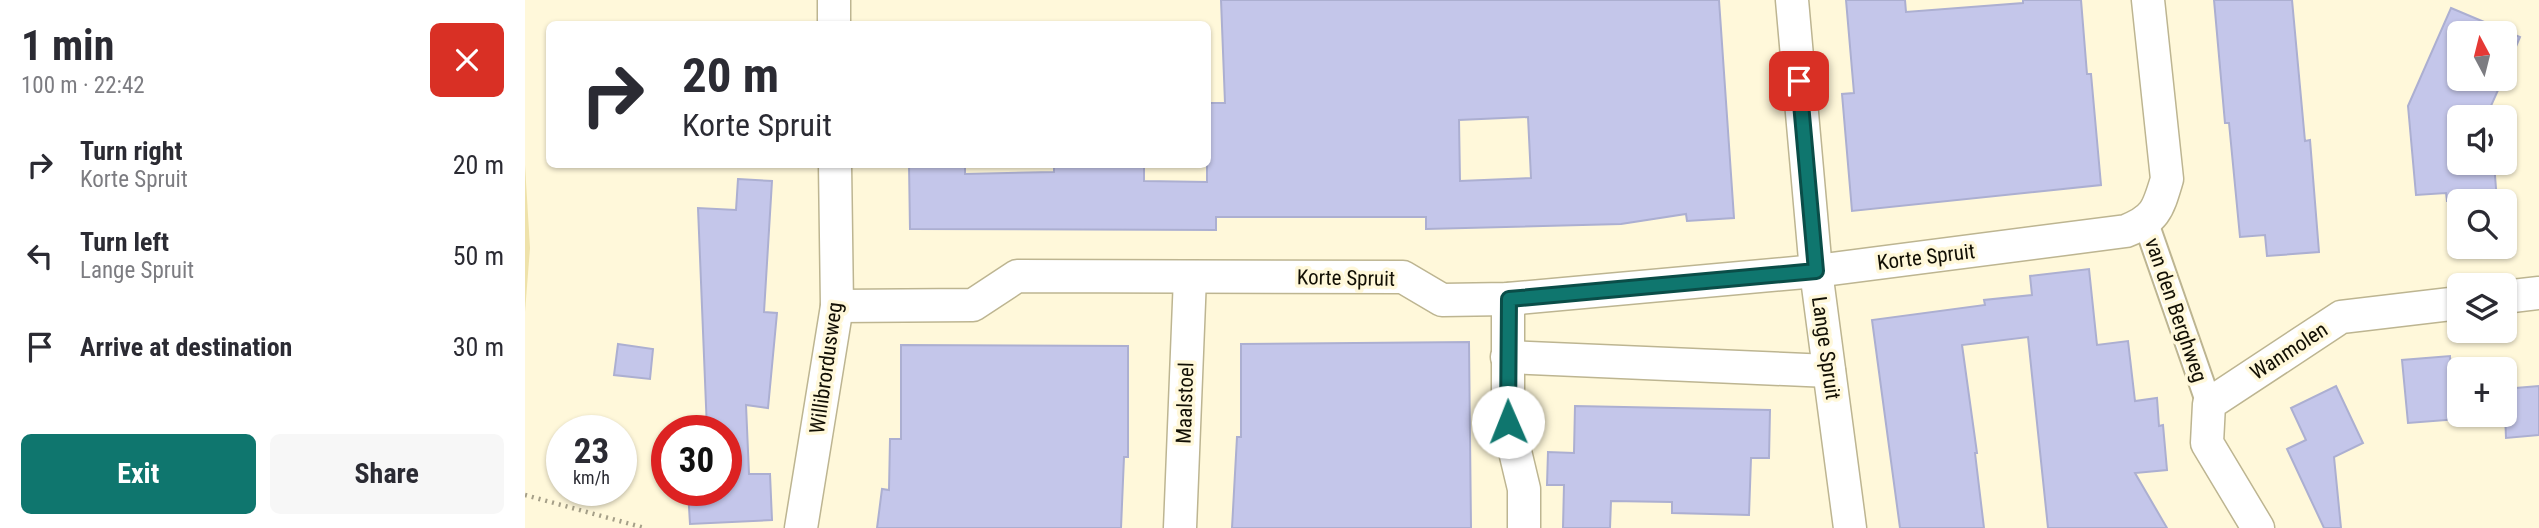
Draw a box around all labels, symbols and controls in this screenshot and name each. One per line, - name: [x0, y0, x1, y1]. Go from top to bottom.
- text: 1 min: [21, 21, 114, 70]
- north arrow: [2447, 21, 2517, 91]
- map controls: [2447, 21, 2517, 427]
- button: close: [430, 23, 504, 97]
- text: 20 m: [682, 47, 779, 104]
- icon: right: [567, 49, 658, 140]
- pin: [1769, 51, 1829, 111]
- icon: arrive: [1780, 62, 1818, 100]
- text: 100 m · 22:42: [21, 72, 145, 99]
- button: sound: [2447, 105, 2517, 175]
- text: Korte Spruit: [682, 106, 832, 144]
- text: Turn right: [80, 136, 182, 166]
- icon: right: [21, 146, 59, 184]
- text: 20 m: [453, 150, 504, 180]
- text: Korte Spruit: [80, 166, 188, 193]
- button: search: [2447, 189, 2517, 259]
- text: Turn left: [80, 227, 169, 257]
- street label: van den Berghweg: [2140, 235, 2212, 385]
- icon: left: [21, 237, 59, 275]
- street label: Korte Spruit: [1876, 239, 1976, 275]
- text: 50 m: [453, 241, 504, 271]
- text: Lange Spruit: [80, 257, 194, 284]
- street label: Korte Spruit: [1297, 265, 1395, 291]
- button: layers: [2447, 273, 2517, 343]
- street label: Lange Spruit: [1807, 295, 1845, 401]
- street label: Willibrordusweg: [805, 301, 847, 435]
- street label: Wanmolen: [2246, 317, 2332, 385]
- icon: arrive: [21, 328, 59, 366]
- text: Arrive at destination: [80, 332, 292, 362]
- text: 30 m: [453, 332, 504, 362]
- button: +: [2447, 357, 2517, 427]
- street label: Maalstoel: [1172, 362, 1198, 444]
- position arrow: [1471, 385, 1545, 459]
- speed limit sign: 30: [651, 415, 742, 506]
- text: 23: [574, 431, 609, 472]
- button: Exit: [21, 434, 256, 514]
- button: Share: [270, 434, 504, 514]
- text: km/h: [573, 467, 610, 488]

